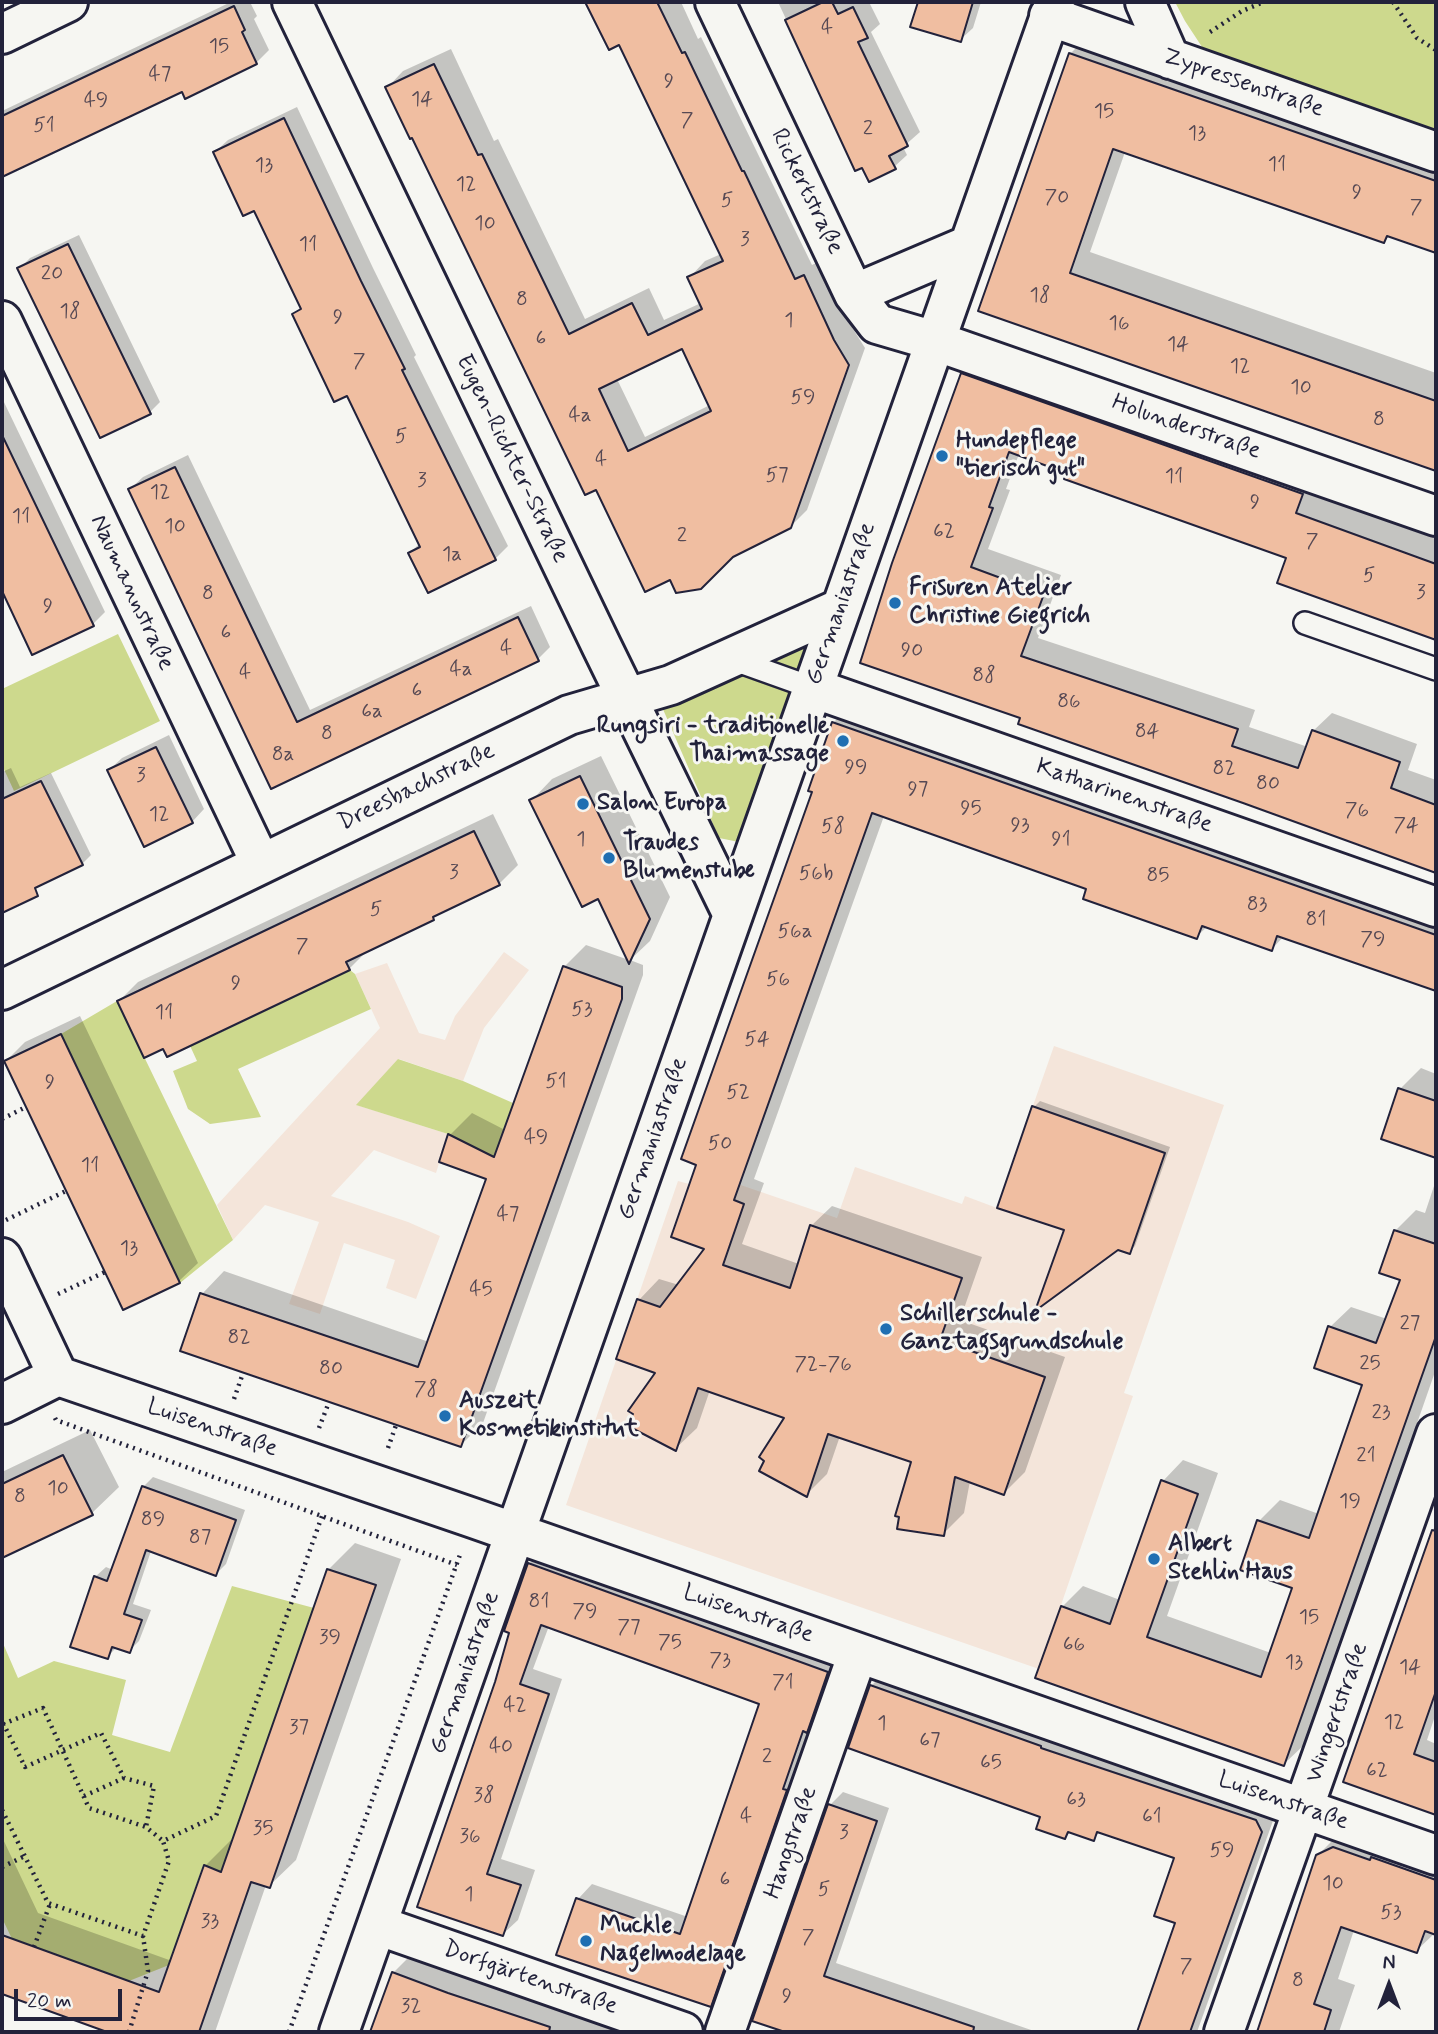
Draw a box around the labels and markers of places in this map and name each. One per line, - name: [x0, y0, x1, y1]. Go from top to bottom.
- place label: Hundepflege "tierisch gut": [956, 428, 1085, 484]
- marker: Hundepflege "tierisch gut": [934, 448, 950, 464]
- place label: Frisuren Atelier Christine Giegrich: [909, 575, 1090, 631]
- marker: Frisuren Atelier Christine Giegrich: [887, 595, 903, 611]
- place label: Rungsiri - traditionelle Thaimassage: [597, 713, 829, 769]
- marker: Rungsiri - traditionelle Thaimassage: [835, 733, 851, 749]
- place label: Salon Europa: [597, 790, 727, 818]
- marker: Salon Europa: [575, 796, 591, 812]
- place label: Traudes Blumenstube: [623, 830, 755, 886]
- marker: Traudes Blumenstube: [601, 850, 617, 866]
- place label: Schillerschule - Ganztagsgrundschule: [900, 1301, 1124, 1357]
- marker: Schillerschule - Ganztagsgrundschule: [878, 1321, 894, 1337]
- place label: Auszeit Kosmetikinstitut: [459, 1388, 639, 1444]
- marker: Auszeit Kosmetikinstitut: [437, 1408, 453, 1424]
- place label: Albert Stehlin Haus: [1168, 1531, 1293, 1587]
- marker: Albert Stehlin Haus: [1146, 1551, 1162, 1567]
- place label: Muckle Nagelmodelage: [600, 1913, 746, 1969]
- marker: Muckle Nagelmodelage: [578, 1933, 594, 1949]

